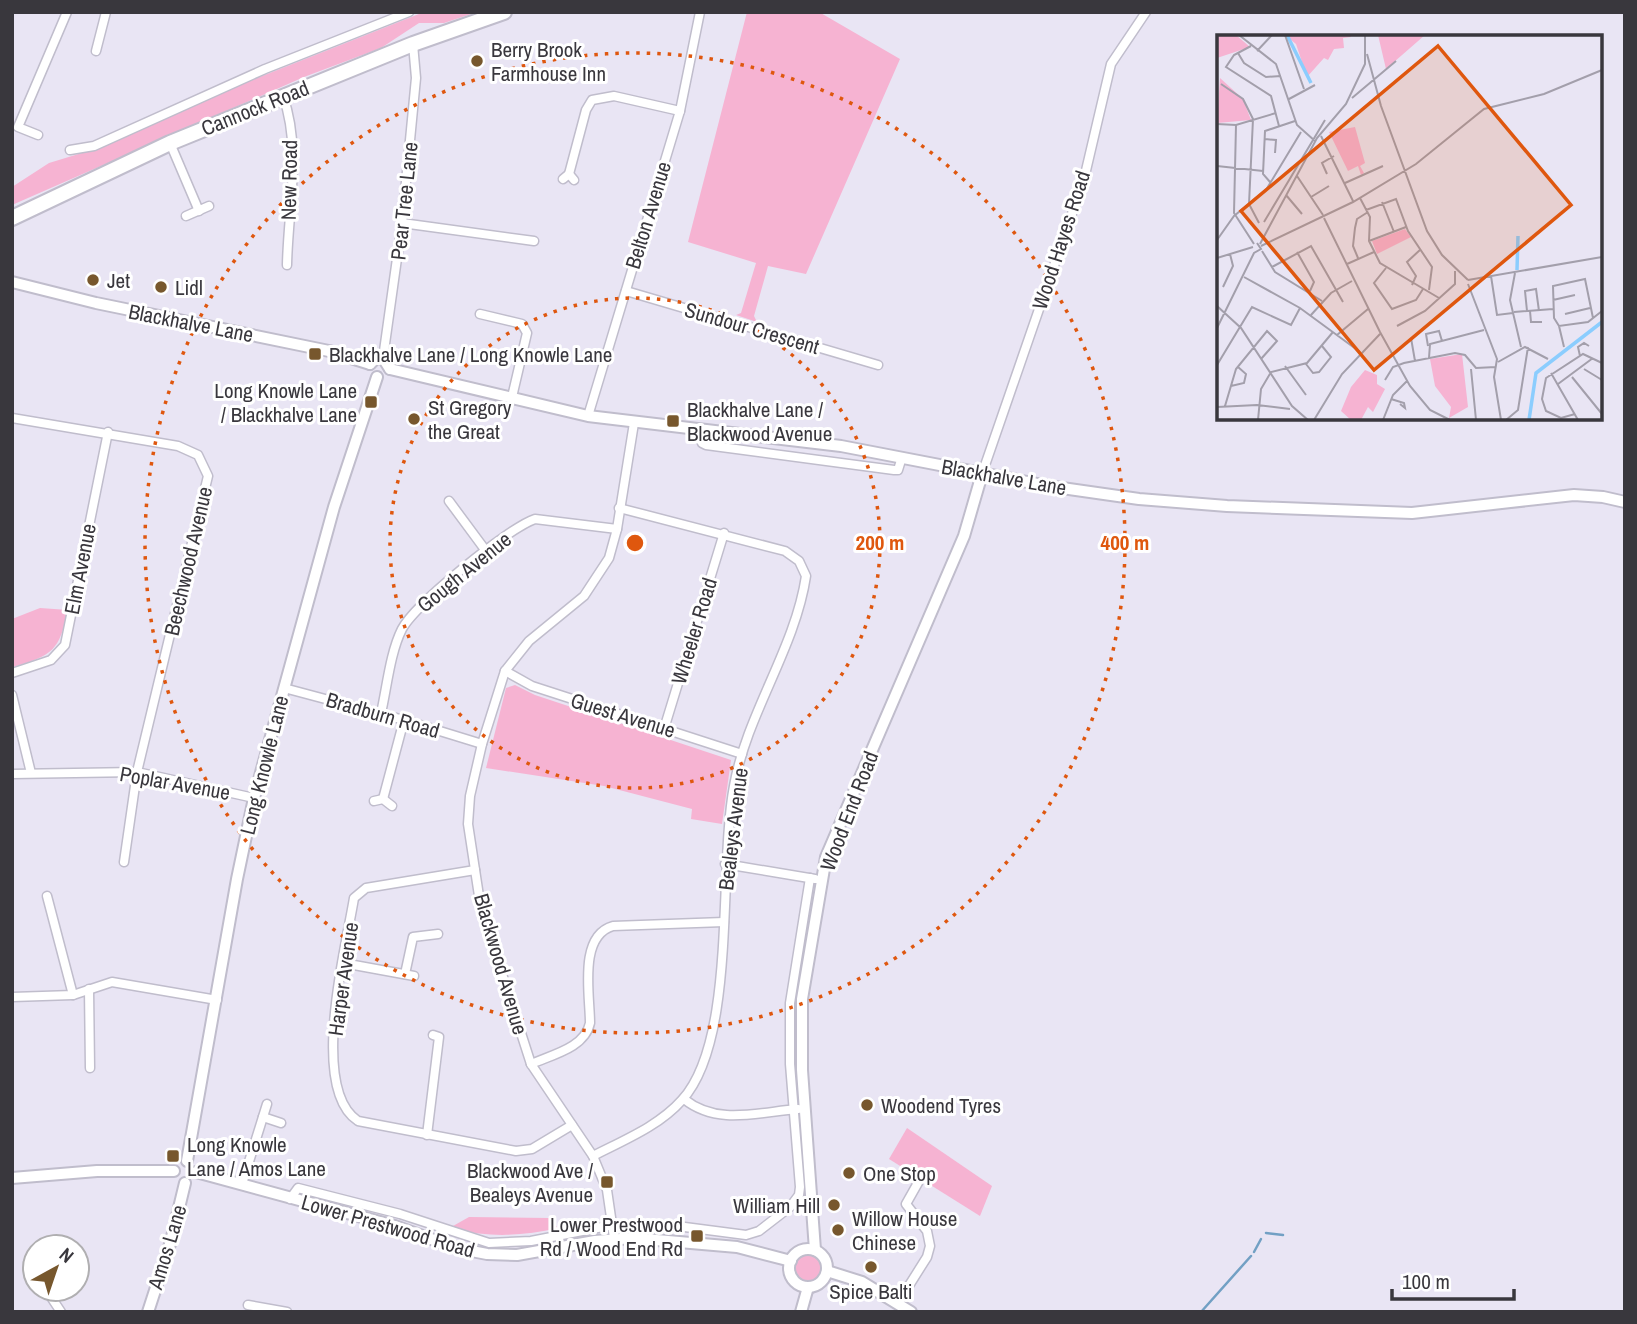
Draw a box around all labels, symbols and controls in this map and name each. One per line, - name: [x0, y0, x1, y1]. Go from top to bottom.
- place label: Berry Brook Farmhouse Inn: [491, 35, 606, 88]
- inset map: [1217, 35, 1602, 420]
- marker: Berry Brook Farmhouse Inn: [469, 53, 485, 69]
- street label: Cannock Road: [197, 73, 313, 143]
- street label: New Road: [274, 140, 304, 220]
- street label: Pear Tree Lane: [383, 140, 425, 262]
- street label: Belton Avenue: [618, 158, 678, 272]
- street label: Wood Hayes Road: [1025, 167, 1097, 313]
- place label: Jet: [107, 266, 130, 295]
- marker: Jet: [85, 272, 101, 288]
- place label: Lidl: [175, 273, 203, 302]
- marker: Lidl: [153, 279, 169, 295]
- street label: Sundour Crescent: [681, 295, 823, 361]
- street label: Blackhalve Lane: [126, 297, 256, 349]
- place label: Blackhalve Lane / Long Knowle Lane: [329, 340, 612, 369]
- marker: Blackhalve Lane / Long Knowle Lane: [307, 346, 323, 362]
- place label: Long Knowle Lane / Blackhalve Lane: [214, 376, 357, 429]
- place label: St Gregory the Great: [428, 393, 512, 446]
- marker: Long Knowle Lane / Blackhalve Lane: [363, 394, 379, 410]
- place label: Blackhalve Lane / Blackwood Avenue: [687, 395, 832, 448]
- marker: St Gregory the Great: [406, 411, 422, 427]
- marker: Blackhalve Lane / Blackwood Avenue: [665, 413, 681, 429]
- street label: Blackhalve Lane: [939, 452, 1069, 502]
- street label: Beechwood Avenue: [157, 484, 219, 638]
- street label: Elm Avenue: [57, 521, 103, 617]
- street label: Gough Avenue: [411, 525, 517, 619]
- text: 200 m: [856, 528, 904, 557]
- text: 400 m: [1101, 528, 1149, 557]
- centre of rings: [623, 531, 647, 555]
- street label: Wheeler Road: [664, 574, 724, 688]
- street label: Bradburn Road: [323, 685, 443, 745]
- street label: Guest Avenue: [567, 685, 679, 745]
- street label: Long Knowle Lane: [233, 692, 295, 838]
- street label: Wood End Road: [813, 747, 885, 875]
- street label: Poplar Avenue: [117, 759, 233, 807]
- street label: Bealeys Avenue: [711, 766, 755, 892]
- street label: Blackwood Avenue: [467, 890, 535, 1038]
- street label: Harper Avenue: [321, 920, 365, 1038]
- place label: Woodend Tyres: [881, 1091, 1001, 1120]
- marker: Woodend Tyres: [859, 1097, 875, 1113]
- place label: Long Knowle Lane / Amos Lane: [187, 1130, 326, 1183]
- marker: Long Knowle Lane / Amos Lane: [165, 1148, 181, 1164]
- place label: Blackwood Ave / Bealeys Avenue: [467, 1156, 593, 1209]
- place label: One Stop: [863, 1159, 936, 1188]
- marker: One Stop: [841, 1165, 857, 1181]
- marker: Blackwood Ave / Bealeys Avenue: [599, 1174, 615, 1190]
- street label: Lower Prestwood Road: [298, 1187, 478, 1265]
- place label: William Hill: [733, 1191, 820, 1220]
- marker: William Hill: [826, 1197, 842, 1213]
- street label: Amos Lane: [140, 1201, 194, 1294]
- place label: Willow House Chinese: [852, 1204, 957, 1257]
- place label: Lower Prestwood Rd / Wood End Rd: [540, 1210, 683, 1263]
- marker: Willow House Chinese: [830, 1222, 846, 1238]
- marker: Lower Prestwood Rd / Wood End Rd: [689, 1228, 705, 1244]
- north arrow: [21, 1233, 91, 1303]
- text: N: [54, 1241, 80, 1269]
- scale bar: [1392, 1258, 1514, 1302]
- marker: Spice Balti: [863, 1259, 879, 1275]
- text: 100 m: [1402, 1267, 1450, 1296]
- place label: Spice Balti: [829, 1277, 913, 1306]

